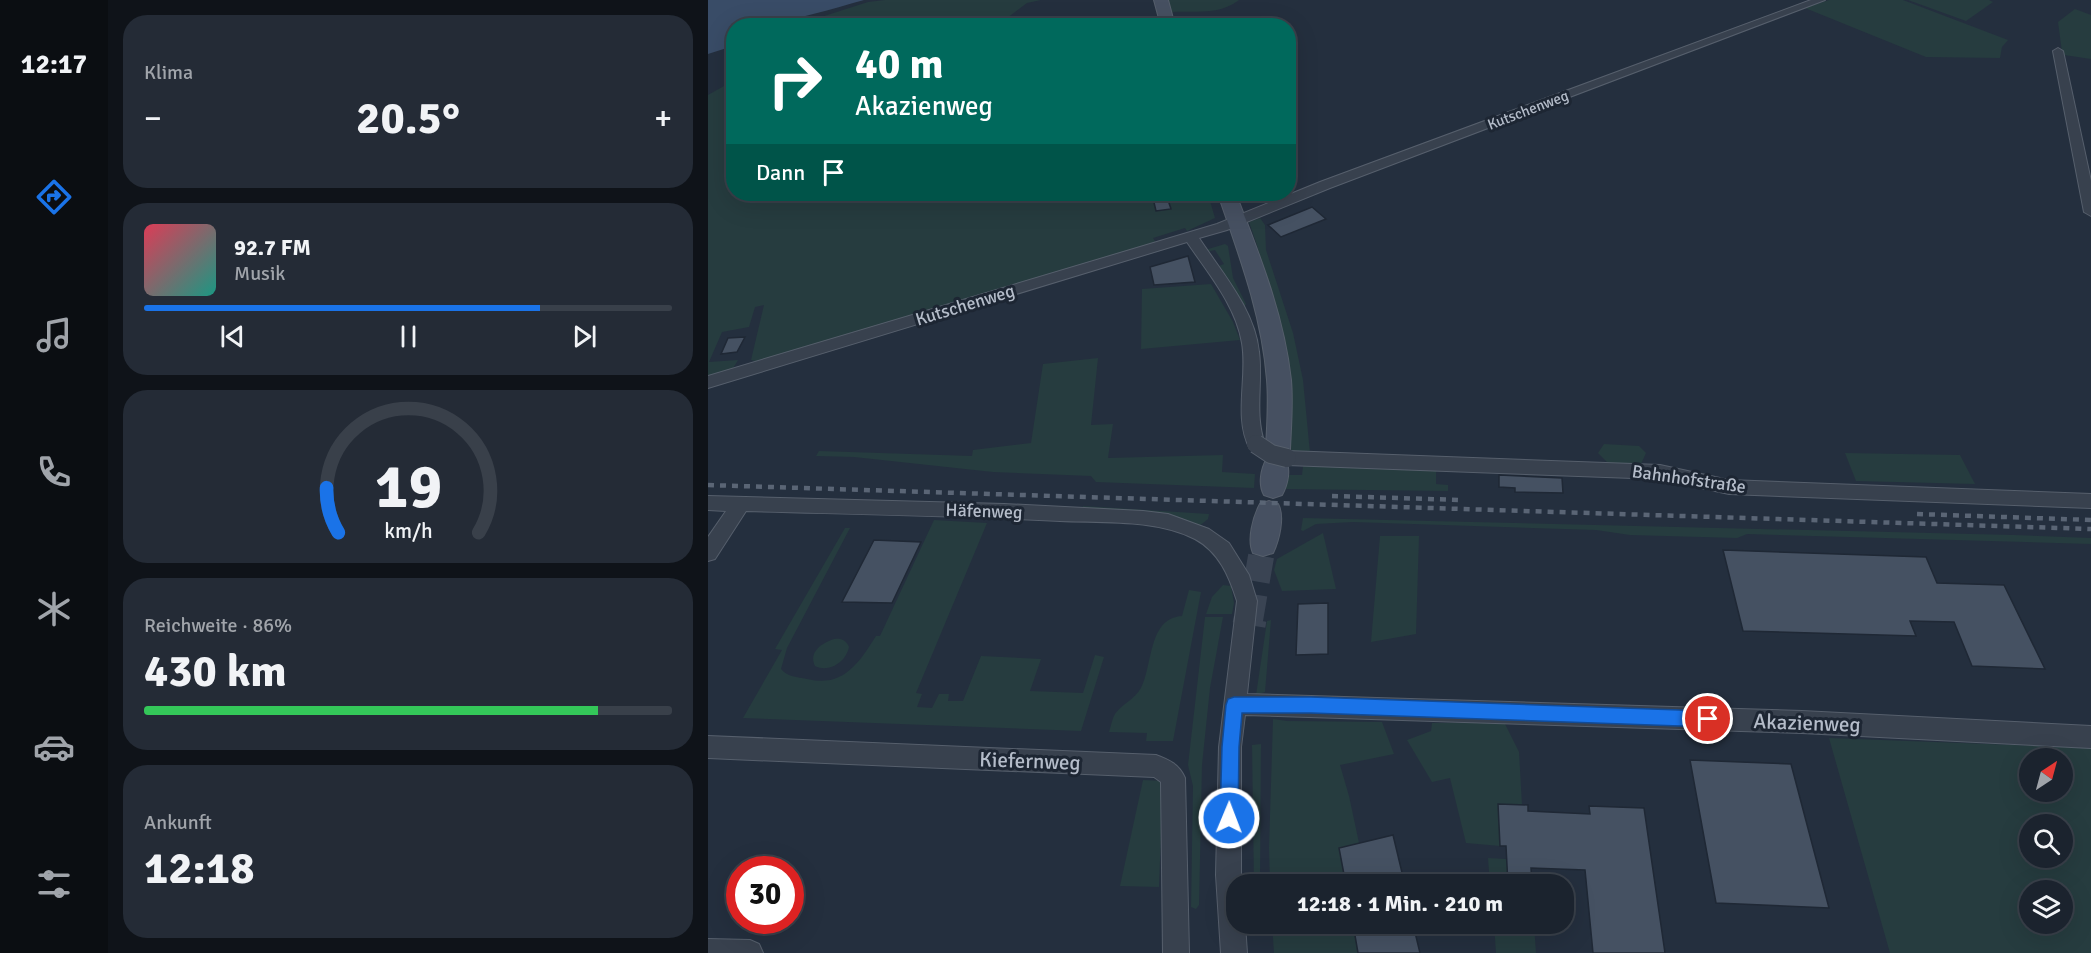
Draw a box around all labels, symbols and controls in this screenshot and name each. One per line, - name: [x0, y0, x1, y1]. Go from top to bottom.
- text: 40 m: [855, 39, 944, 90]
- icon: right: [756, 42, 834, 120]
- text: 12:17: [21, 48, 87, 81]
- text: Klima: [144, 60, 193, 85]
- street label: Kutschenweg: [1485, 86, 1571, 134]
- text: Akazienweg: [855, 90, 993, 123]
- text: 20.5°: [356, 91, 460, 146]
- text: −: [144, 98, 162, 139]
- text: +: [654, 98, 672, 139]
- icon: arrive: [817, 156, 850, 189]
- text: Dann: [756, 159, 805, 186]
- icon: directions: [33, 176, 75, 218]
- text: 92.7 FM: [234, 234, 311, 261]
- text: Musik: [234, 261, 285, 286]
- street label: Kutschenweg: [913, 279, 1017, 331]
- icon: music: [33, 314, 75, 356]
- icon: previous: [216, 320, 249, 353]
- icon: pause: [392, 320, 425, 353]
- icon: next: [568, 320, 601, 353]
- text: 19: [374, 449, 442, 526]
- icon: phone: [33, 451, 75, 493]
- street label: Bahnhofstraße: [1631, 460, 1747, 498]
- street label: Häfenweg: [945, 499, 1023, 523]
- text: km/h: [384, 519, 432, 545]
- icon: climate: [33, 588, 75, 630]
- text: Reichweite · 86%: [144, 613, 292, 638]
- text: 430 km: [144, 644, 287, 699]
- pin: [1682, 693, 1733, 744]
- icon: arrive: [1691, 702, 1724, 735]
- street label: Akazienweg: [1753, 708, 1861, 738]
- icon: car: [33, 726, 75, 768]
- street label: Kiefernweg: [979, 746, 1081, 776]
- north arrow: [2019, 748, 2073, 802]
- map controls: [2019, 748, 2073, 934]
- position arrow: [1197, 786, 1261, 850]
- text: Ankunft: [144, 810, 212, 835]
- button: search: [2019, 814, 2073, 868]
- text: 12:18: [144, 841, 254, 896]
- speed limit sign: 30: [726, 856, 804, 934]
- icon: filters: [33, 863, 75, 905]
- button: layers: [2019, 880, 2073, 934]
- text: 12:18 · 1 Min. · 210 m: [1297, 890, 1503, 917]

